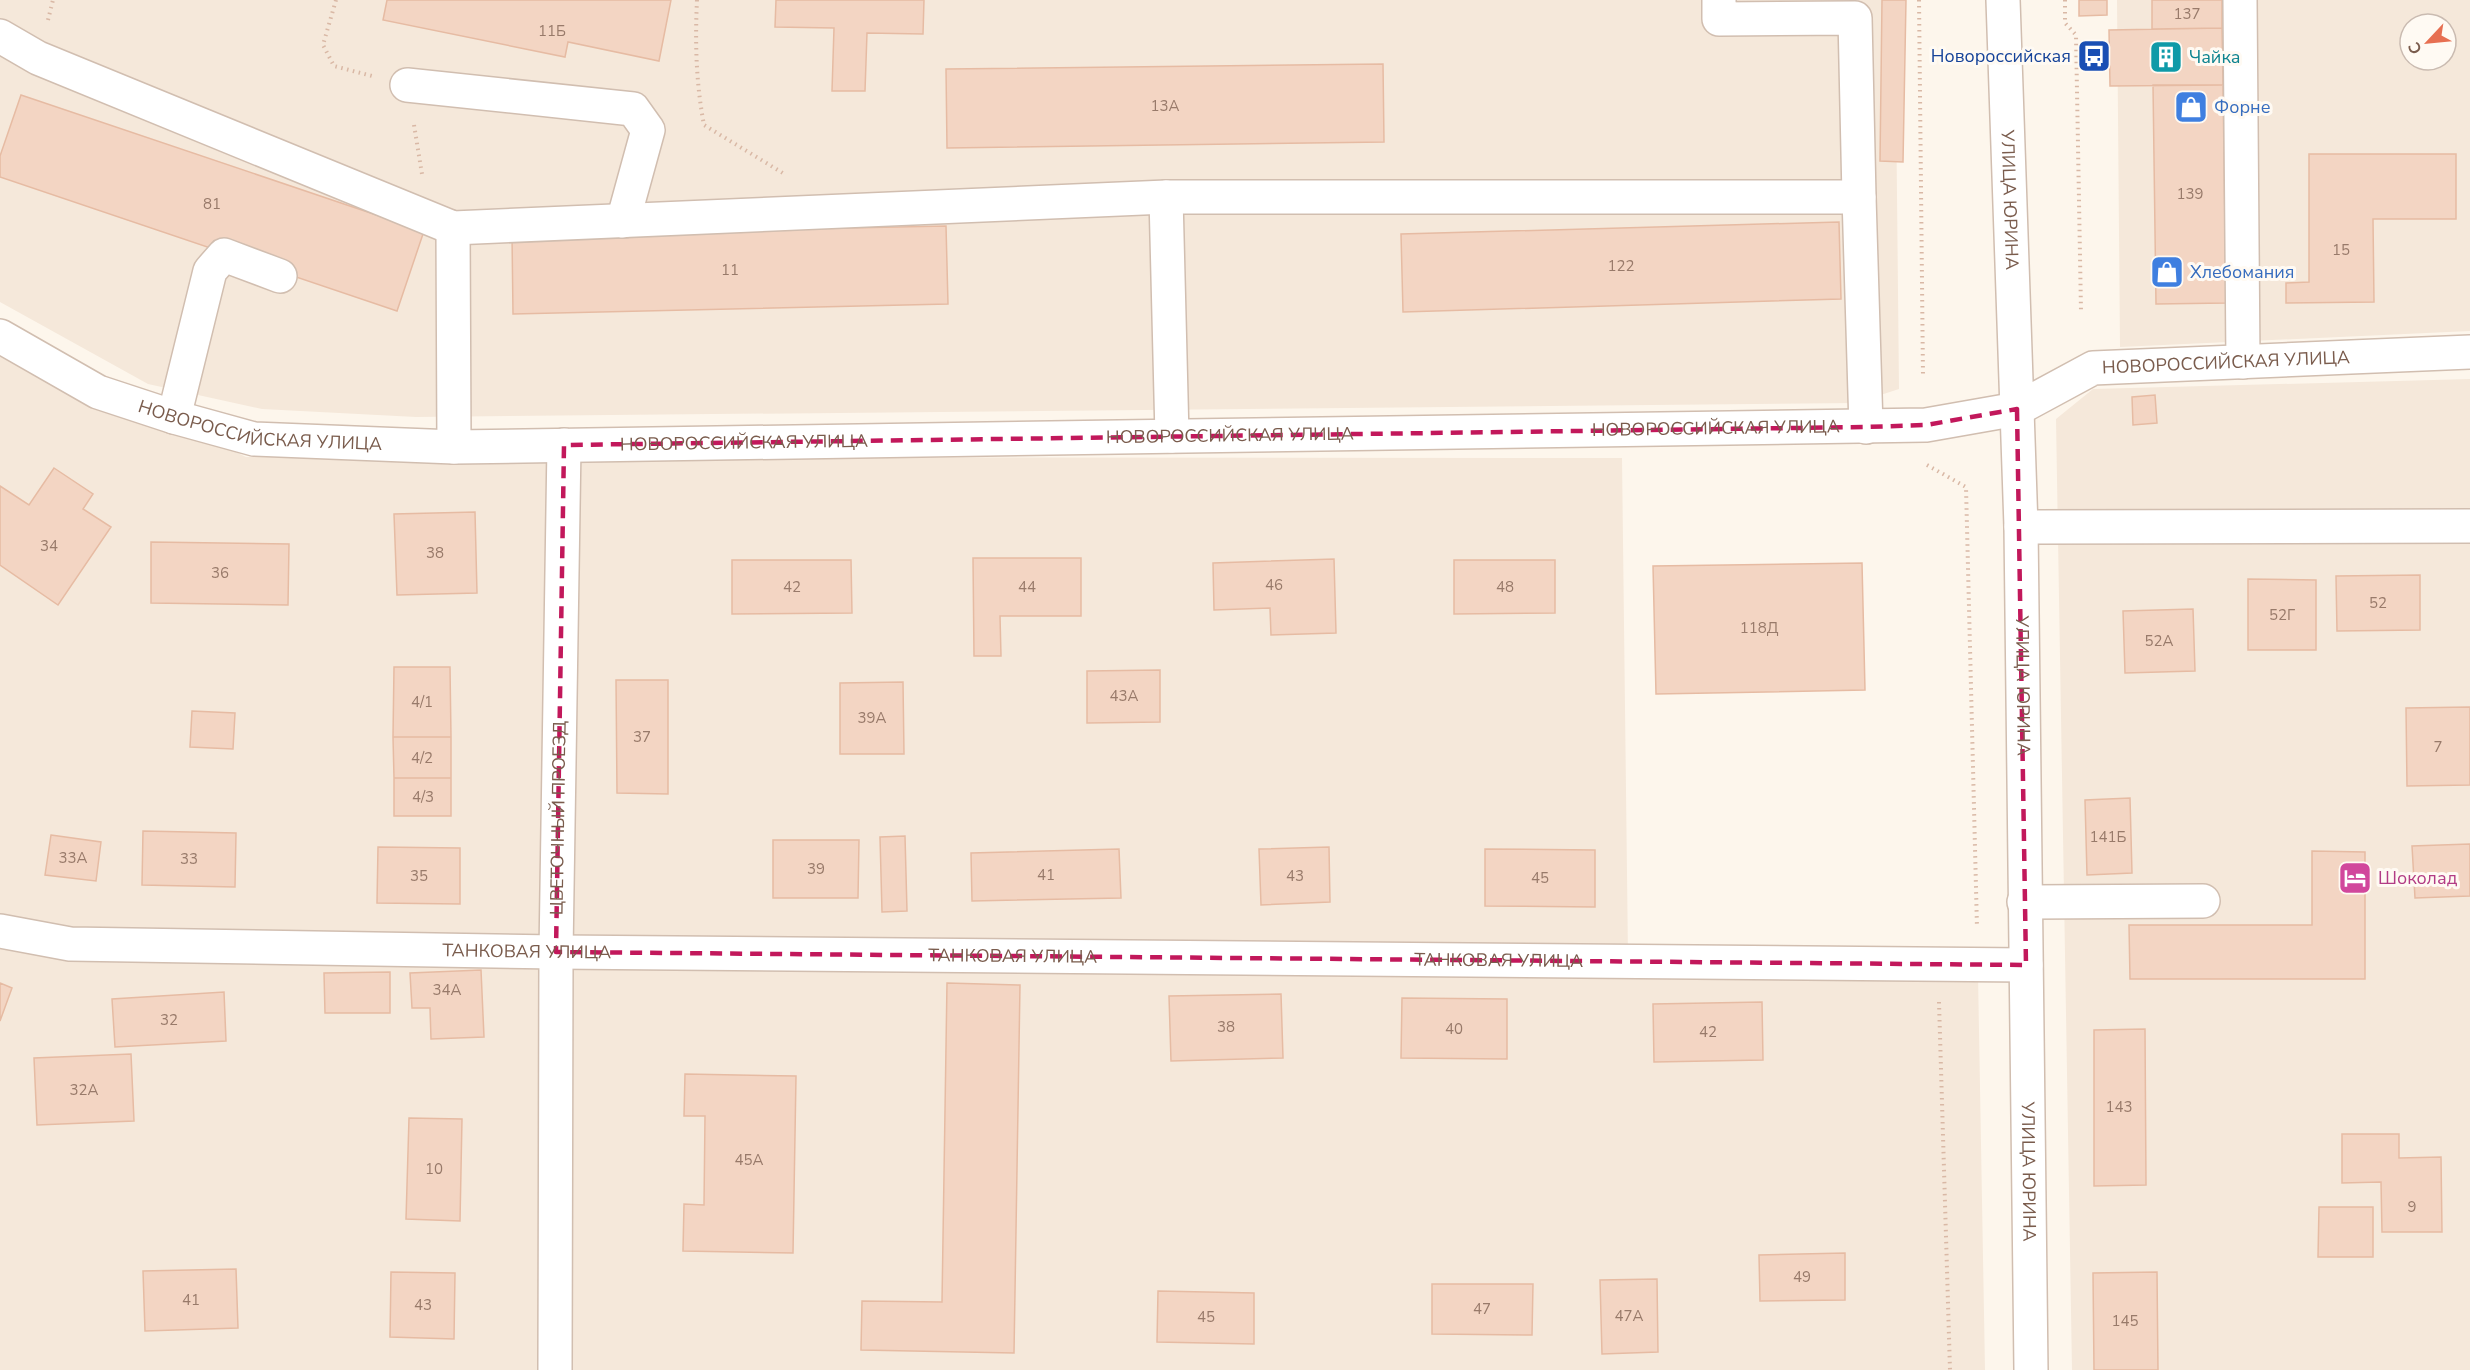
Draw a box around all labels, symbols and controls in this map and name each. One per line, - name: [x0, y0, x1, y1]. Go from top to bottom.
- house number: 137: [2173, 4, 2201, 24]
- north arrow: [2398, 12, 2458, 72]
- house number: 11Б: [538, 21, 566, 41]
- bus stop icon: Новороссийская: [2076, 38, 2112, 74]
- text: С: [2403, 38, 2428, 58]
- building icon: Чайка: [2148, 39, 2184, 75]
- place label: Новороссийская: [1931, 44, 2071, 68]
- place label: Чайка: [2189, 45, 2241, 69]
- shop icon: Форне: [2173, 89, 2209, 125]
- place label: Форне: [2214, 95, 2270, 119]
- house number: 13А: [1151, 96, 1180, 116]
- street label: УЛИЦА ЮРИНА: [1995, 128, 2024, 270]
- house number: 139: [2176, 184, 2204, 204]
- house number: 81: [203, 194, 221, 214]
- house number: 15: [2332, 240, 2350, 260]
- shop icon: Хлебомания: [2149, 254, 2185, 290]
- house number: 122: [1607, 256, 1635, 276]
- house number: 11: [721, 260, 739, 280]
- place label: Хлебомания: [2190, 260, 2295, 284]
- street label: НОВОРОССИЙСКАЯ УЛИЦА: [2102, 345, 2350, 380]
- street label: НОВОРОССИЙСКАЯ УЛИЦА: [135, 394, 383, 456]
- street label: НОВОРОССИЙСКАЯ УЛИЦА: [1592, 414, 1840, 442]
- street label: НОВОРОССИЙСКАЯ УЛИЦА: [1106, 422, 1354, 449]
- street label: НОВОРОССИЙСКАЯ УЛИЦА: [620, 429, 868, 457]
- house number: 34: [40, 536, 58, 556]
- house number: 38: [426, 543, 444, 563]
- house number: 36: [211, 563, 229, 583]
- house number: 46: [1265, 575, 1283, 595]
- house number: 42: [783, 577, 801, 597]
- house number: 44: [1018, 577, 1036, 597]
- house number: 48: [1496, 577, 1514, 597]
- house number: 52: [2369, 593, 2387, 613]
- house number: 52Г: [2269, 605, 2295, 625]
- street label: УЛИЦА ЮРИНА: [2010, 615, 2036, 756]
- house number: 118Д: [1740, 618, 1779, 638]
- house number: 52А: [2145, 631, 2174, 651]
- house number: 43А: [1110, 686, 1139, 706]
- house number: 4/1: [411, 692, 433, 712]
- house number: 39А: [858, 708, 887, 728]
- street label: ЦВЕТОЧНЫЙ ПРОЕЗД: [545, 721, 572, 915]
- house number: 37: [633, 727, 651, 747]
- house number: 7: [2433, 737, 2443, 757]
- house number: 4/2: [411, 748, 433, 768]
- house number: 4/3: [412, 787, 434, 807]
- house number: 141Б: [2090, 827, 2127, 847]
- house number: 33А: [59, 848, 88, 868]
- house number: 33: [180, 849, 198, 869]
- house number: 39: [807, 859, 825, 879]
- hotel icon: Шоколад: [2337, 860, 2373, 896]
- house number: 41: [1037, 865, 1055, 885]
- house number: 35: [410, 866, 428, 886]
- house number: 43: [1286, 866, 1304, 886]
- place label: Шоколад: [2378, 866, 2458, 890]
- house number: 45: [1531, 868, 1549, 888]
- street label: ТАНКОВАЯ УЛИЦА: [442, 938, 611, 964]
- street label: ТАНКОВАЯ УЛИЦА: [928, 943, 1097, 969]
- street label: ТАНКОВАЯ УЛИЦА: [1414, 948, 1583, 973]
- house number: 34А: [433, 980, 462, 1000]
- house number: 32: [160, 1010, 178, 1030]
- house number: 38: [1217, 1017, 1235, 1037]
- house number: 40: [1445, 1019, 1463, 1039]
- house number: 42: [1699, 1022, 1717, 1042]
- house number: 32А: [70, 1080, 99, 1100]
- house number: 143: [2105, 1097, 2133, 1117]
- street label: УЛИЦА ЮРИНА: [2016, 1100, 2041, 1242]
- house number: 45А: [735, 1150, 764, 1170]
- house number: 10: [425, 1159, 443, 1179]
- house number: 9: [2407, 1197, 2417, 1217]
- house number: 49: [1793, 1267, 1811, 1287]
- house number: 41: [182, 1290, 200, 1310]
- house number: 43: [414, 1295, 432, 1315]
- house number: 47: [1473, 1299, 1491, 1319]
- house number: 47А: [1615, 1306, 1644, 1326]
- house number: 45: [1197, 1307, 1215, 1327]
- house number: 145: [2111, 1311, 2139, 1331]

